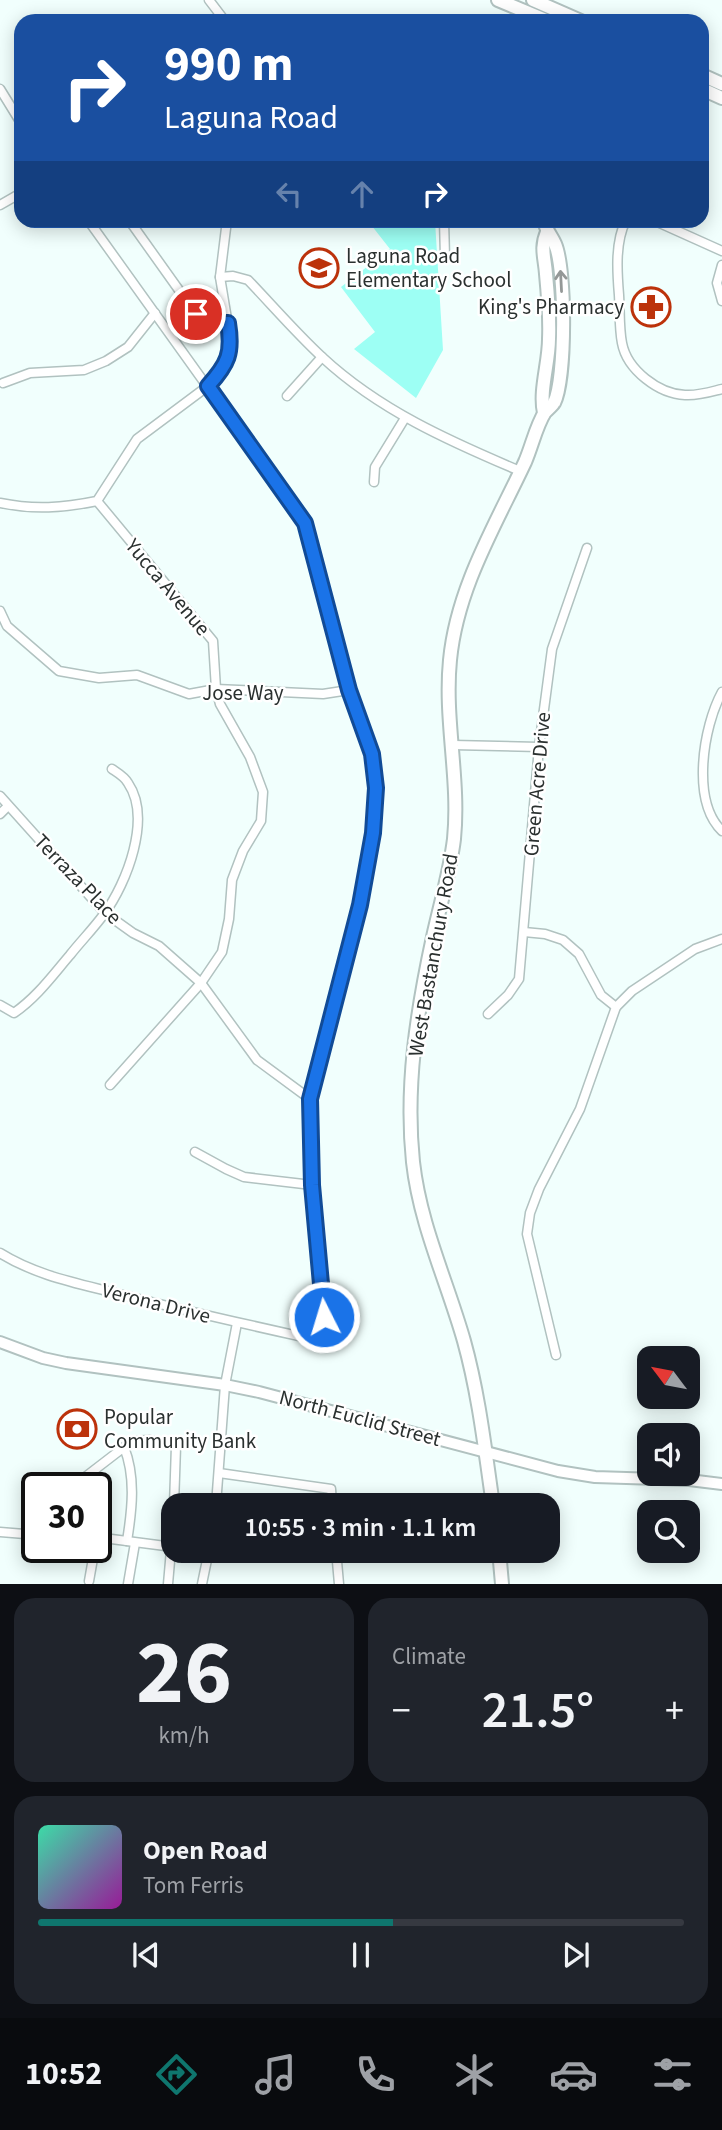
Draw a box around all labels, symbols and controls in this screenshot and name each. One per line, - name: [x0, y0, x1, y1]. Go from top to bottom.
- text: 990 m: [164, 30, 293, 100]
- icon: right: [49, 42, 140, 133]
- text: Laguna Road: [164, 95, 338, 141]
- icon: left: [270, 175, 308, 213]
- icon: ahead: [343, 175, 381, 213]
- icon: right: [416, 175, 454, 213]
- place label: Laguna Road Elementary School: [346, 241, 512, 295]
- school or university icon: Laguna Road Elementary School: [298, 247, 340, 289]
- one-way arrow: [554, 269, 567, 292]
- pin: [166, 284, 226, 344]
- pharmacy icon: King's Pharmacy: [630, 286, 672, 328]
- place label: King's Pharmacy: [478, 292, 624, 322]
- icon: arrive: [177, 295, 215, 333]
- street label: Yucca Avenue: [118, 531, 218, 642]
- street label: Jose Way: [202, 678, 284, 708]
- street label: Green Acre Drive: [516, 711, 558, 857]
- street label: Terraza Place: [27, 827, 129, 931]
- street label: West Bastanchury Road: [400, 851, 466, 1059]
- street label: Verona Drive: [98, 1275, 214, 1331]
- position arrow: [287, 1280, 361, 1354]
- north arrow: [637, 1346, 700, 1409]
- map controls: [637, 1346, 700, 1563]
- street label: North Euclid Street: [276, 1382, 444, 1454]
- place label: Popular Community Bank: [104, 1402, 257, 1456]
- bank icon: Popular Community Bank: [56, 1408, 98, 1450]
- button: sound: [637, 1423, 700, 1486]
- speed limit sign: 30: [21, 1472, 112, 1563]
- button: search: [637, 1500, 700, 1563]
- text: 10:55 · 3 min · 1.1 km: [245, 1509, 476, 1546]
- text: 26: [136, 1609, 232, 1738]
- text: Climate: [392, 1640, 466, 1673]
- text: 21.5°: [482, 1674, 594, 1748]
- text: −: [392, 1684, 411, 1738]
- text: +: [665, 1684, 684, 1738]
- text: km/h: [158, 1719, 210, 1752]
- text: Open Road: [143, 1832, 268, 1869]
- text: Tom Ferris: [143, 1869, 244, 1902]
- icon: previous: [127, 1936, 165, 1974]
- icon: pause: [342, 1936, 380, 1974]
- icon: next: [557, 1936, 595, 1974]
- icon: directions: [152, 2050, 201, 2099]
- icon: music: [251, 2050, 300, 2099]
- icon: phone: [351, 2050, 400, 2099]
- icon: climate: [450, 2050, 499, 2099]
- icon: car: [549, 2050, 598, 2099]
- icon: filters: [648, 2050, 697, 2099]
- text: 10:52: [25, 2051, 102, 2097]

